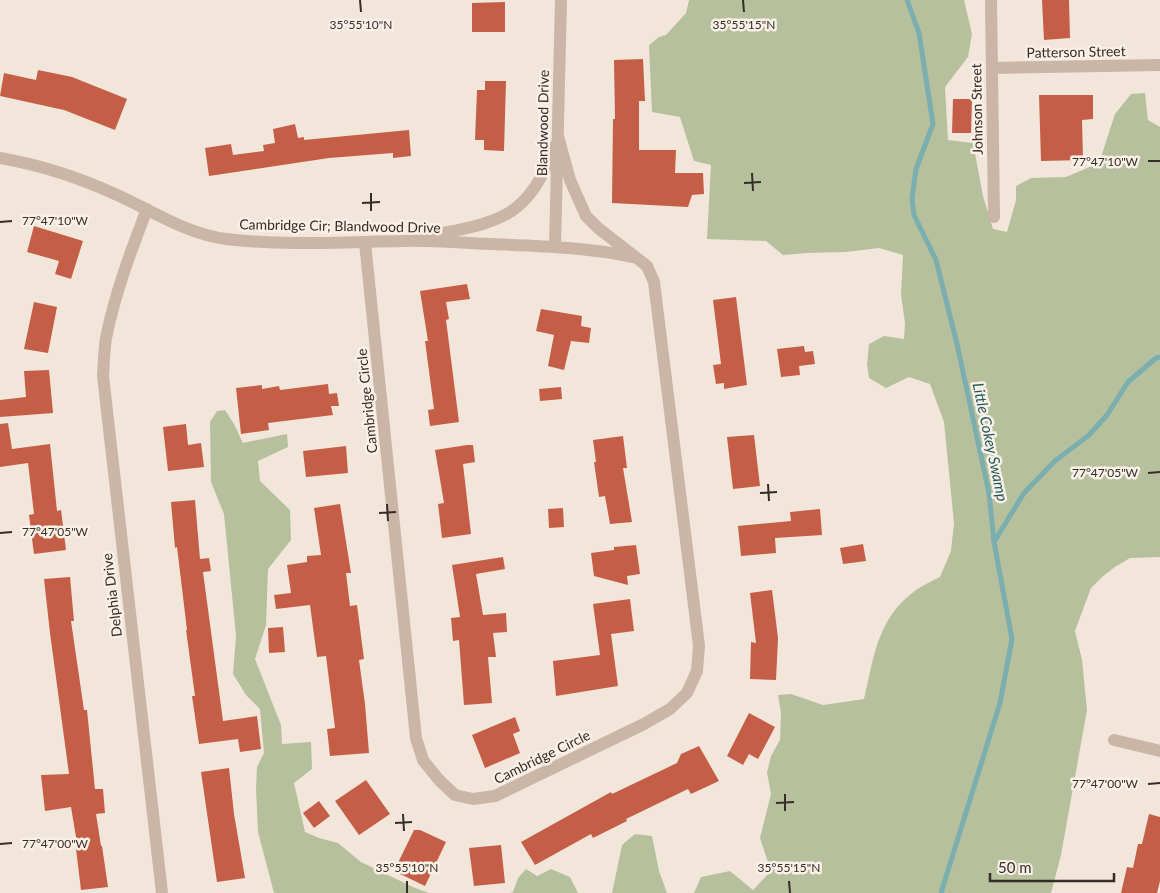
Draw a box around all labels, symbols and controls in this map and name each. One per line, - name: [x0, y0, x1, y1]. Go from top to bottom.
- text: 35°55'10"N: [330, 17, 392, 32]
- text: 35°55'15"N: [713, 17, 775, 32]
- street label: Patterson Street: [1026, 42, 1126, 61]
- street label: Johnson Street: [967, 63, 986, 155]
- street label: Blandwood Drive: [533, 70, 552, 176]
- text: 77°47'10"W: [1072, 154, 1139, 169]
- text: 77°47'10"W: [22, 213, 89, 228]
- street label: Cambridge Cir; Blandwood Drive: [239, 215, 441, 236]
- street label: Cambridge Circle: [353, 348, 380, 454]
- water label: Little Cokey Swamp: [970, 381, 1012, 503]
- text: 77°47'05"W: [1072, 465, 1139, 480]
- text: 77°47'05"W: [22, 524, 89, 539]
- street label: Delphia Drive: [98, 552, 125, 638]
- street label: Cambridge Circle: [491, 726, 593, 787]
- text: 77°47'00"W: [1072, 776, 1139, 791]
- text: 77°47'00"W: [22, 836, 89, 851]
- scale bar: [990, 850, 1114, 882]
- text: 50 m: [998, 858, 1032, 876]
- text: 35°55'10"N: [376, 860, 438, 875]
- text: 35°55'15"N: [758, 860, 820, 875]

